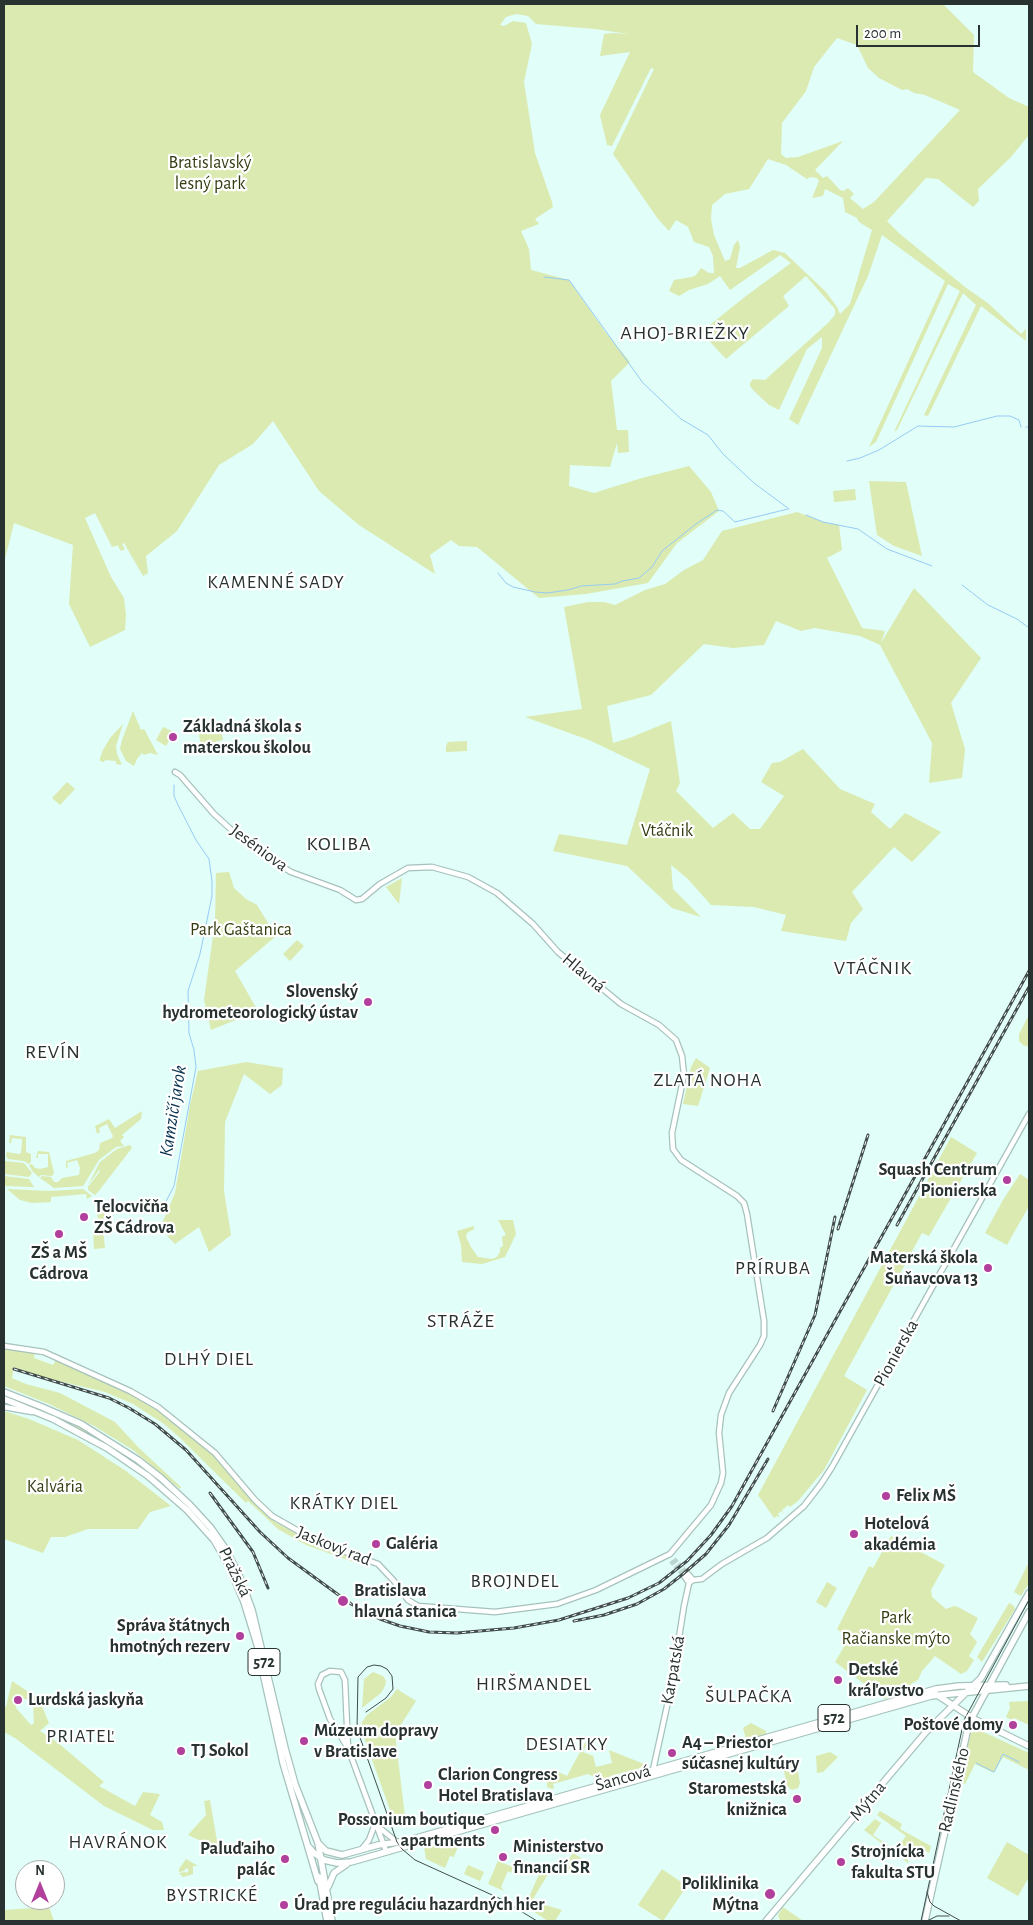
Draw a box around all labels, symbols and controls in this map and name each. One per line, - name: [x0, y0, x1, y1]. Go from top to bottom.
- scale bar: [858, 15, 982, 47]
- text: 200 m: [864, 26, 901, 41]
- park label: Bratislavský lesný park: [169, 152, 251, 194]
- district label: AHOJ-BRIEŽKY: [619, 321, 751, 345]
- district label: KAMENNÉ SADY: [206, 571, 346, 593]
- place label: Základná škola s materskou školou: [183, 716, 311, 759]
- marker: Základná škola s materskou školou: [167, 731, 179, 743]
- street label: Jeséniova: [226, 820, 292, 876]
- park label: Vtáčnik: [641, 820, 693, 842]
- district label: KOLIBA: [306, 832, 372, 856]
- park label: Park Gaštanica: [190, 919, 292, 941]
- street label: Hlavná: [558, 949, 610, 997]
- district label: VTÁČNIK: [833, 956, 913, 980]
- place label: Slovenský hydrometeorologický ústav: [162, 981, 358, 1024]
- marker: Slovenský hydrometeorologický ústav: [362, 996, 374, 1008]
- district label: REVÍN: [24, 1040, 82, 1064]
- water label: Kamzičí jarok: [155, 1064, 191, 1158]
- district label: ZLATÁ NOHA: [652, 1069, 764, 1091]
- place label: Squash Centrum Pionierska: [878, 1159, 997, 1202]
- marker: Squash Centrum Pionierska: [1001, 1174, 1013, 1186]
- place label: Telocvičňa ZŠ Cádrova: [94, 1196, 174, 1238]
- marker: Telocvičňa ZŠ Cádrova: [78, 1211, 90, 1223]
- marker: ZŠ a MŠ Cádrova: [53, 1228, 65, 1240]
- place label: ZŠ a MŠ Cádrova: [30, 1242, 88, 1284]
- place label: Materská škola Šuňavcova 13: [870, 1247, 978, 1290]
- district label: PRÍRUBA: [734, 1257, 812, 1279]
- marker: Materská škola Šuňavcova 13: [982, 1262, 994, 1274]
- district label: STRÁŽE: [426, 1309, 496, 1333]
- street label: Pionierska: [869, 1316, 923, 1390]
- district label: DLHÝ DIEL: [163, 1348, 255, 1370]
- park label: Kalvária: [27, 1476, 83, 1498]
- place label: Felix MŠ: [896, 1485, 956, 1507]
- marker: Felix MŠ: [880, 1490, 892, 1502]
- district label: KRÁTKY DIEL: [288, 1492, 400, 1514]
- place label: Hotelová akadémia: [864, 1513, 936, 1556]
- street label: Jaskový rad: [294, 1521, 374, 1571]
- marker: Hotelová akadémia: [848, 1528, 860, 1540]
- place label: Galéria: [386, 1533, 438, 1555]
- marker: Galéria: [370, 1538, 382, 1550]
- street label: Pražská: [214, 1543, 256, 1601]
- district label: BROJNDEL: [470, 1570, 560, 1592]
- place label: Bratislava hlavná stanica: [354, 1580, 457, 1622]
- marker: Bratislava hlavná stanica: [336, 1594, 350, 1608]
- park label: Park Račianske mýto: [842, 1607, 950, 1650]
- place label: Správa štátnych hmotných rezerv: [109, 1615, 230, 1658]
- marker: Správa štátnych hmotných rezerv: [234, 1630, 246, 1642]
- street label: Karpatská: [656, 1634, 690, 1706]
- road number: 572: [248, 1648, 280, 1675]
- place label: Detské kráľovstvo: [848, 1659, 924, 1702]
- district label: HIRŠMANDEL: [475, 1673, 593, 1695]
- marker: Detské kráľovstvo: [832, 1674, 844, 1686]
- district label: ŠULPAČKA: [704, 1685, 794, 1707]
- place label: Lurdská jaskyňa: [28, 1689, 144, 1711]
- marker: Lurdská jaskyňa: [12, 1694, 24, 1706]
- road number: 572: [818, 1705, 850, 1732]
- place label: Poštové domy: [904, 1714, 1003, 1736]
- marker: Poštové domy: [1007, 1719, 1019, 1731]
- place label: Múzeum dopravy v Bratislave: [314, 1720, 438, 1762]
- district label: PRIATEĽ: [45, 1725, 117, 1747]
- place label: A4 – Priestor súčasnej kultúry: [682, 1732, 799, 1775]
- district label: DESIATKY: [524, 1733, 610, 1755]
- marker: Múzeum dopravy v Bratislave: [298, 1735, 310, 1747]
- place label: TJ Sokol: [191, 1740, 249, 1762]
- marker: TJ Sokol: [175, 1745, 187, 1757]
- street label: Radlinského: [934, 1745, 974, 1835]
- marker: A4 – Priestor súčasnej kultúry: [666, 1747, 678, 1759]
- street label: Šancová: [593, 1760, 653, 1796]
- place label: Clarion Congress Hotel Bratislava: [438, 1764, 558, 1806]
- street label: Mýtna: [845, 1777, 891, 1825]
- place label: Staromestská knižnica: [688, 1778, 787, 1820]
- marker: Clarion Congress Hotel Bratislava: [422, 1779, 434, 1791]
- marker: Staromestská knižnica: [791, 1793, 803, 1805]
- place label: Possonium boutique apartments: [338, 1809, 485, 1852]
- marker: Possonium boutique apartments: [489, 1824, 501, 1836]
- district label: HAVRÁNOK: [68, 1831, 168, 1853]
- place label: Ministerstvo financií SR: [513, 1836, 604, 1878]
- place label: Paluďaiho palác: [200, 1838, 275, 1880]
- place label: Strojnícka fakulta STU: [851, 1841, 935, 1884]
- marker: Ministerstvo financií SR: [497, 1851, 509, 1863]
- marker: Paluďaiho palác: [279, 1853, 291, 1865]
- marker: Strojnícka fakulta STU: [835, 1856, 847, 1868]
- north arrow: [15, 1860, 65, 1910]
- text: N: [35, 1864, 45, 1878]
- place label: Poliklinika Mýtna: [681, 1873, 759, 1916]
- district label: BYSTRICKÉ: [165, 1884, 259, 1906]
- marker: Poliklinika Mýtna: [763, 1887, 777, 1901]
- place label: Úrad pre reguláciu hazardných hier: [294, 1894, 545, 1916]
- marker: Úrad pre reguláciu hazardných hier: [278, 1899, 290, 1911]

